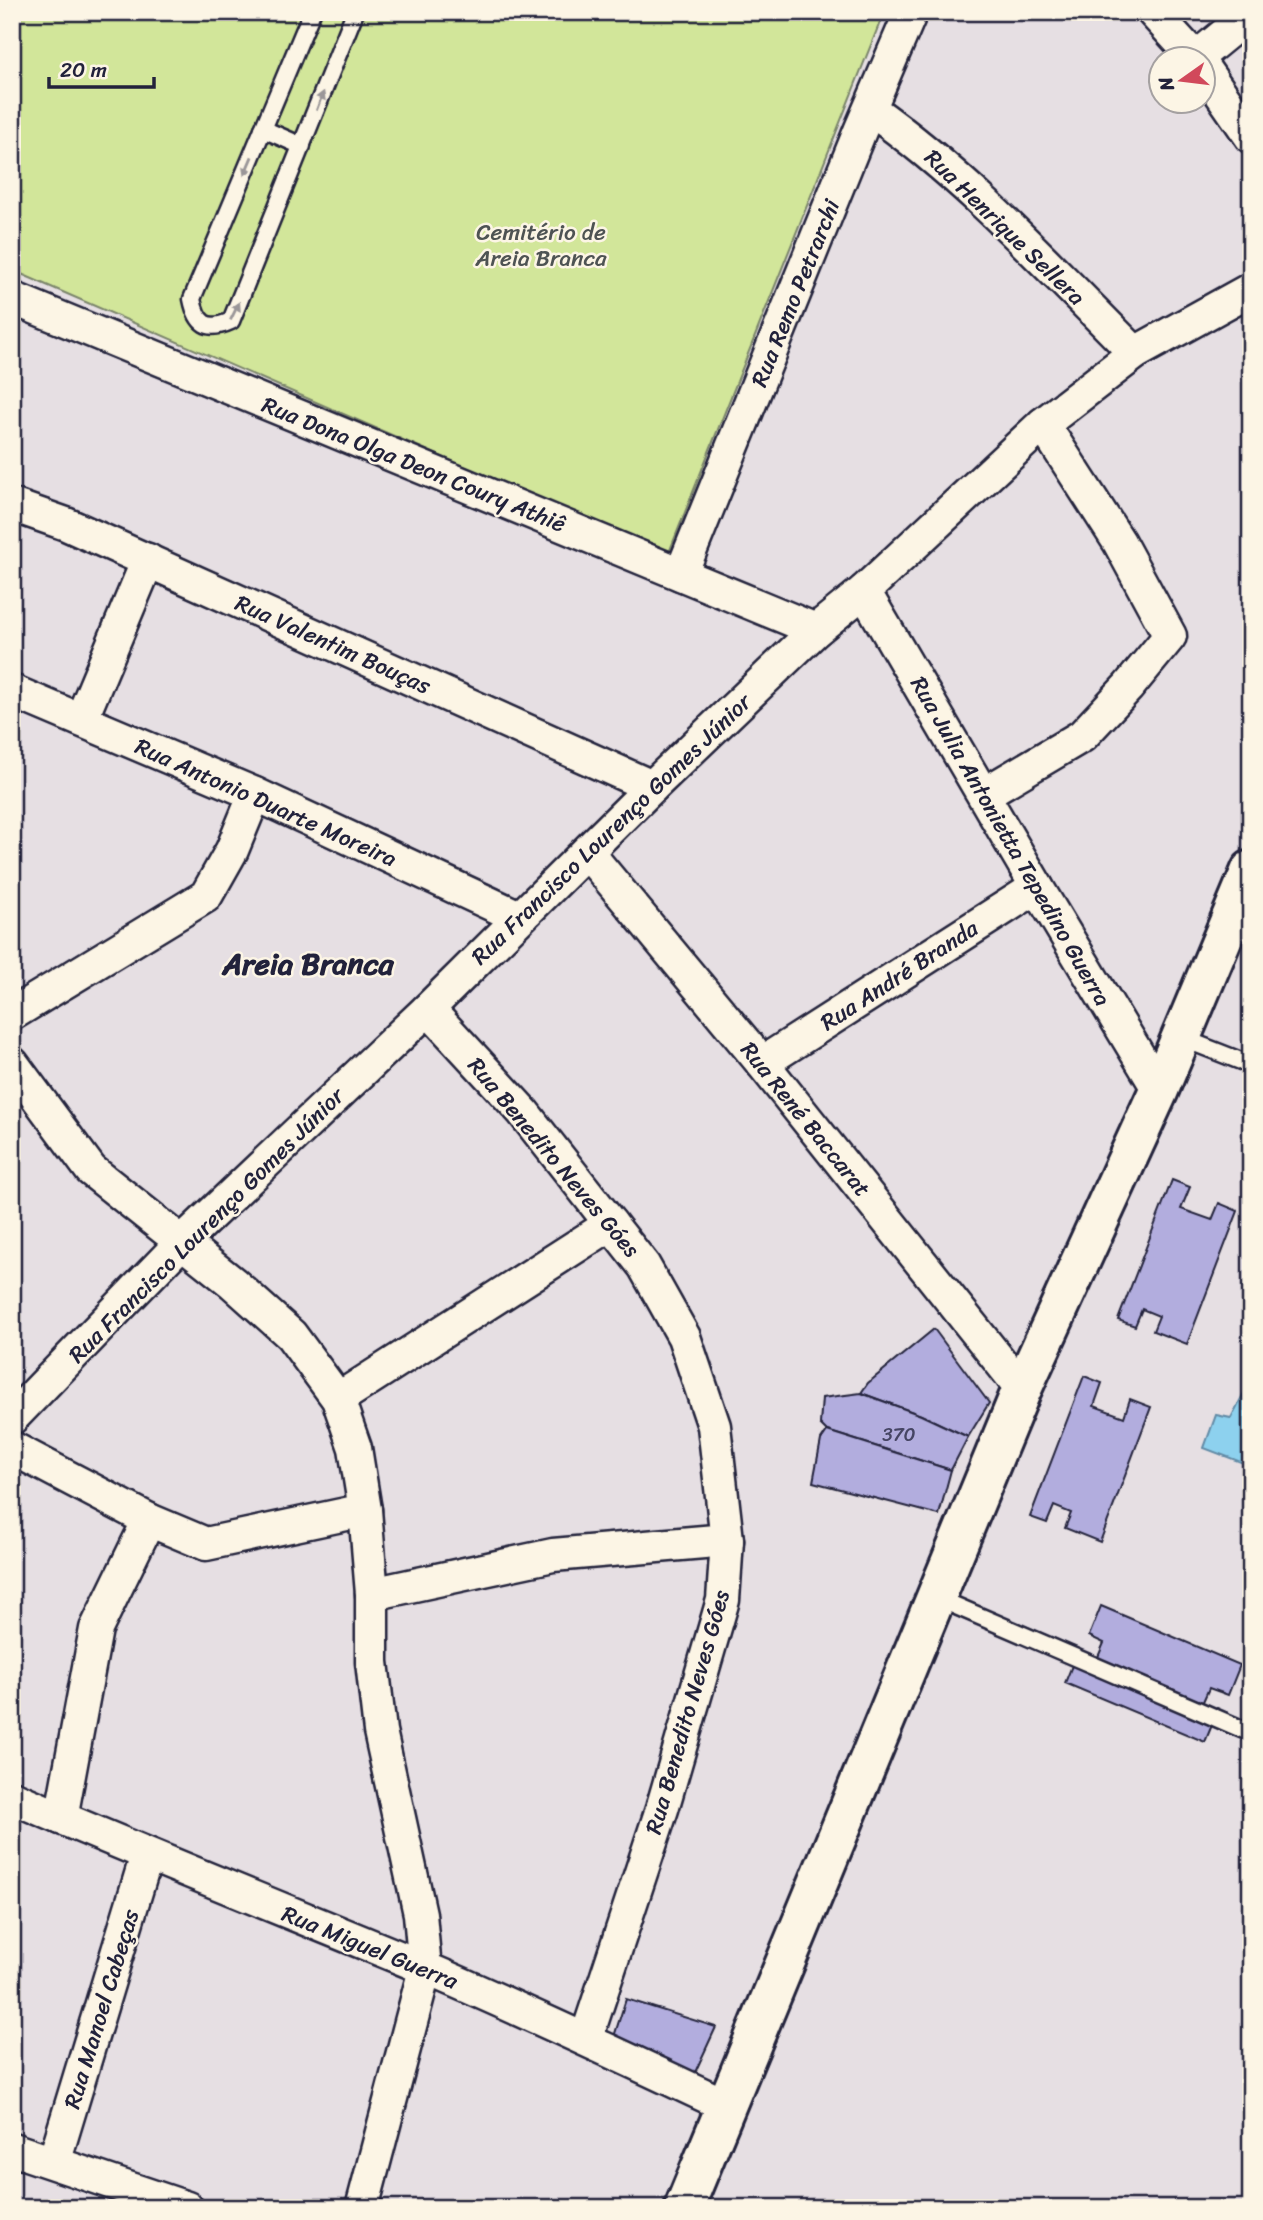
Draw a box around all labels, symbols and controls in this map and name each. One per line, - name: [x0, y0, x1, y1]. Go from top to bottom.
- scale bar: [49, 46, 154, 90]
- north arrow: [1148, 46, 1218, 116]
- text: 20 m: [60, 51, 107, 89]
- text: N: [1148, 73, 1184, 95]
- one-way arrow: [315, 90, 326, 111]
- street label: Rua Henrique Sellera: [914, 139, 1096, 316]
- one-way arrow: [242, 155, 253, 176]
- street label: Rua Remo Petrarchi: [739, 192, 852, 393]
- park label: Cemitério de Areia Branca: [474, 212, 607, 279]
- one-way arrow: [228, 301, 240, 321]
- street label: Rua Dona Olga Deon Coury Athiê: [255, 385, 572, 544]
- street label: Rua Valentim Bouças: [228, 583, 438, 706]
- street label: Rua Julia Antonietta Tepedino Guerra: [899, 668, 1122, 1014]
- street label: Rua Francisco Lourenço Gomes Júnior: [461, 682, 763, 975]
- street label: Rua Antonio Duarte Moreira: [128, 726, 404, 879]
- street label: Rua André Branda: [812, 908, 987, 1042]
- district label: Areia Branca: [220, 937, 395, 991]
- street label: Rua René Baccarat: [730, 1032, 882, 1206]
- street label: Rua Benedito Neves Góes: [457, 1047, 651, 1268]
- street label: Rua Francisco Lourenço Gomes Júnior: [58, 1076, 356, 1373]
- house number: 370: [882, 1418, 916, 1451]
- street label: Rua Benedito Neves Góes: [633, 1585, 742, 1839]
- street label: Rua Miguel Guerra: [275, 1893, 465, 2002]
- street label: Rua Manoel Cabeças: [52, 1904, 151, 2114]

